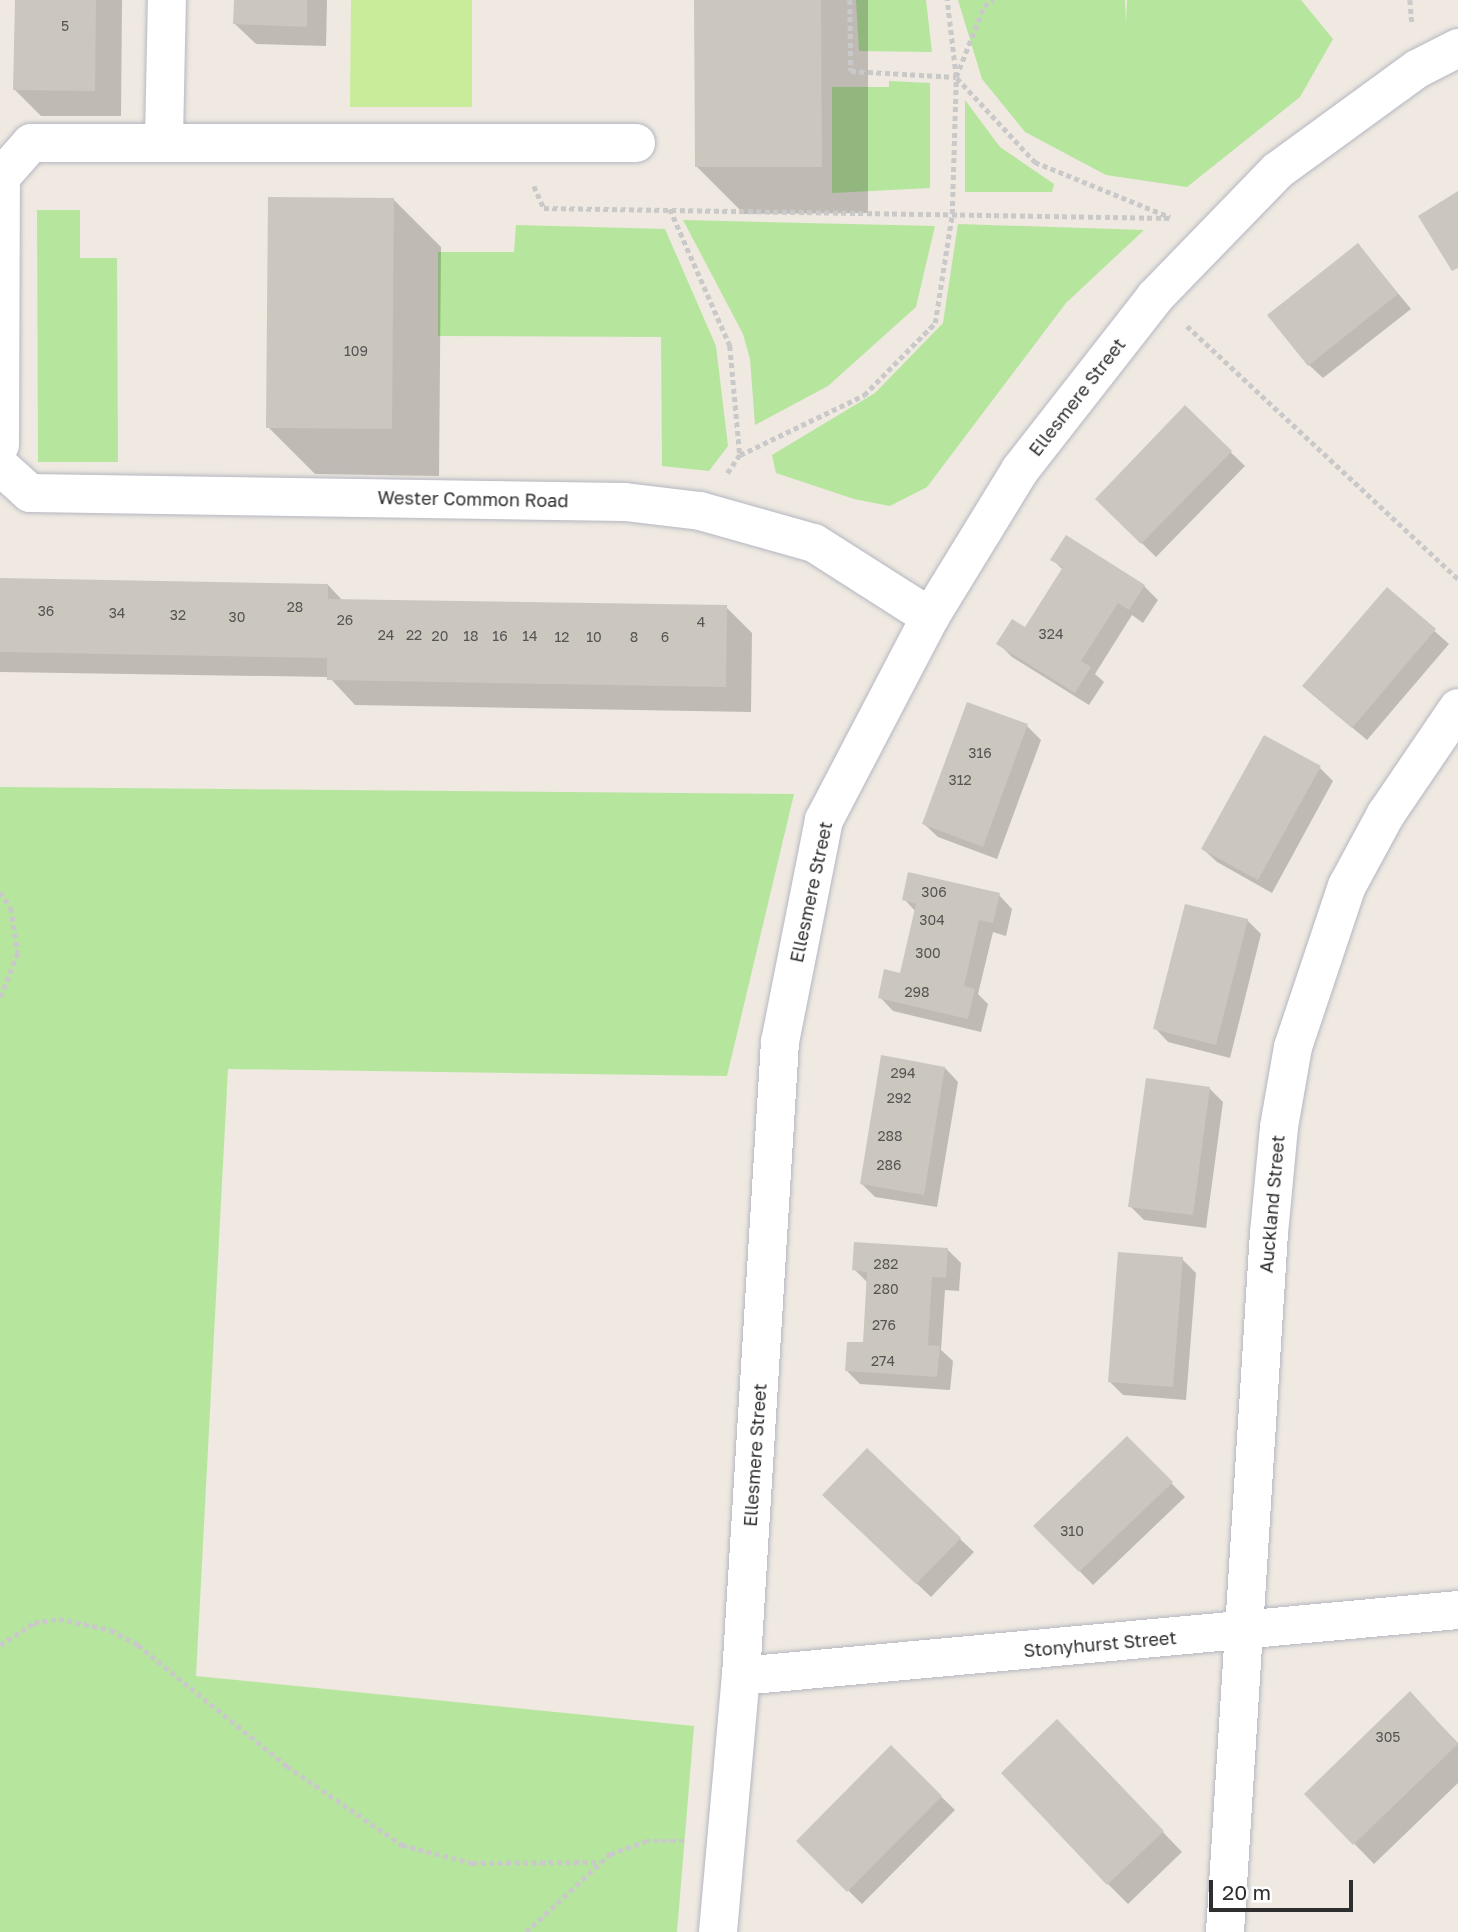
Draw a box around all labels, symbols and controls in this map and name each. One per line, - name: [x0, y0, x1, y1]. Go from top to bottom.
- house number: 5: [61, 18, 69, 34]
- street label: Ellesmere Street: [1024, 334, 1130, 460]
- house number: 109: [344, 343, 368, 359]
- street label: Wester Common Road: [377, 487, 569, 511]
- house number: 28: [287, 599, 303, 615]
- house number: 36: [38, 603, 54, 619]
- house number: 34: [109, 605, 125, 621]
- house number: 32: [170, 607, 186, 623]
- house number: 30: [229, 609, 245, 625]
- house number: 26: [337, 612, 353, 628]
- house number: 4: [697, 614, 705, 630]
- house number: 324: [1039, 626, 1063, 642]
- house number: 24: [378, 627, 394, 643]
- house number: 22: [406, 627, 422, 643]
- house number: 20: [432, 628, 448, 644]
- house number: 18: [463, 628, 479, 644]
- house number: 16: [492, 628, 508, 644]
- house number: 14: [522, 628, 538, 644]
- house number: 12: [555, 629, 569, 645]
- house number: 10: [586, 629, 602, 645]
- house number: 8: [630, 629, 638, 645]
- house number: 6: [661, 629, 669, 645]
- house number: 316: [968, 745, 992, 761]
- house number: 312: [948, 772, 972, 788]
- street label: Ellesmere Street: [785, 819, 837, 965]
- house number: 306: [921, 884, 947, 900]
- house number: 304: [919, 912, 945, 928]
- house number: 300: [915, 945, 941, 961]
- house number: 298: [904, 984, 930, 1000]
- house number: 294: [890, 1065, 916, 1081]
- house number: 292: [887, 1090, 911, 1106]
- house number: 288: [877, 1128, 903, 1144]
- street label: Auckland Street: [1255, 1134, 1289, 1274]
- house number: 286: [876, 1157, 902, 1173]
- house number: 282: [874, 1256, 898, 1272]
- house number: 280: [873, 1281, 899, 1297]
- house number: 276: [872, 1317, 896, 1333]
- house number: 274: [871, 1353, 895, 1369]
- street label: Ellesmere Street: [739, 1383, 771, 1527]
- house number: 310: [1060, 1523, 1084, 1539]
- street label: Stonyhurst Street: [1023, 1627, 1177, 1661]
- house number: 305: [1376, 1729, 1400, 1745]
- scale bar: [1213, 1866, 1356, 1910]
- text: 20 m: [1222, 1879, 1271, 1905]

